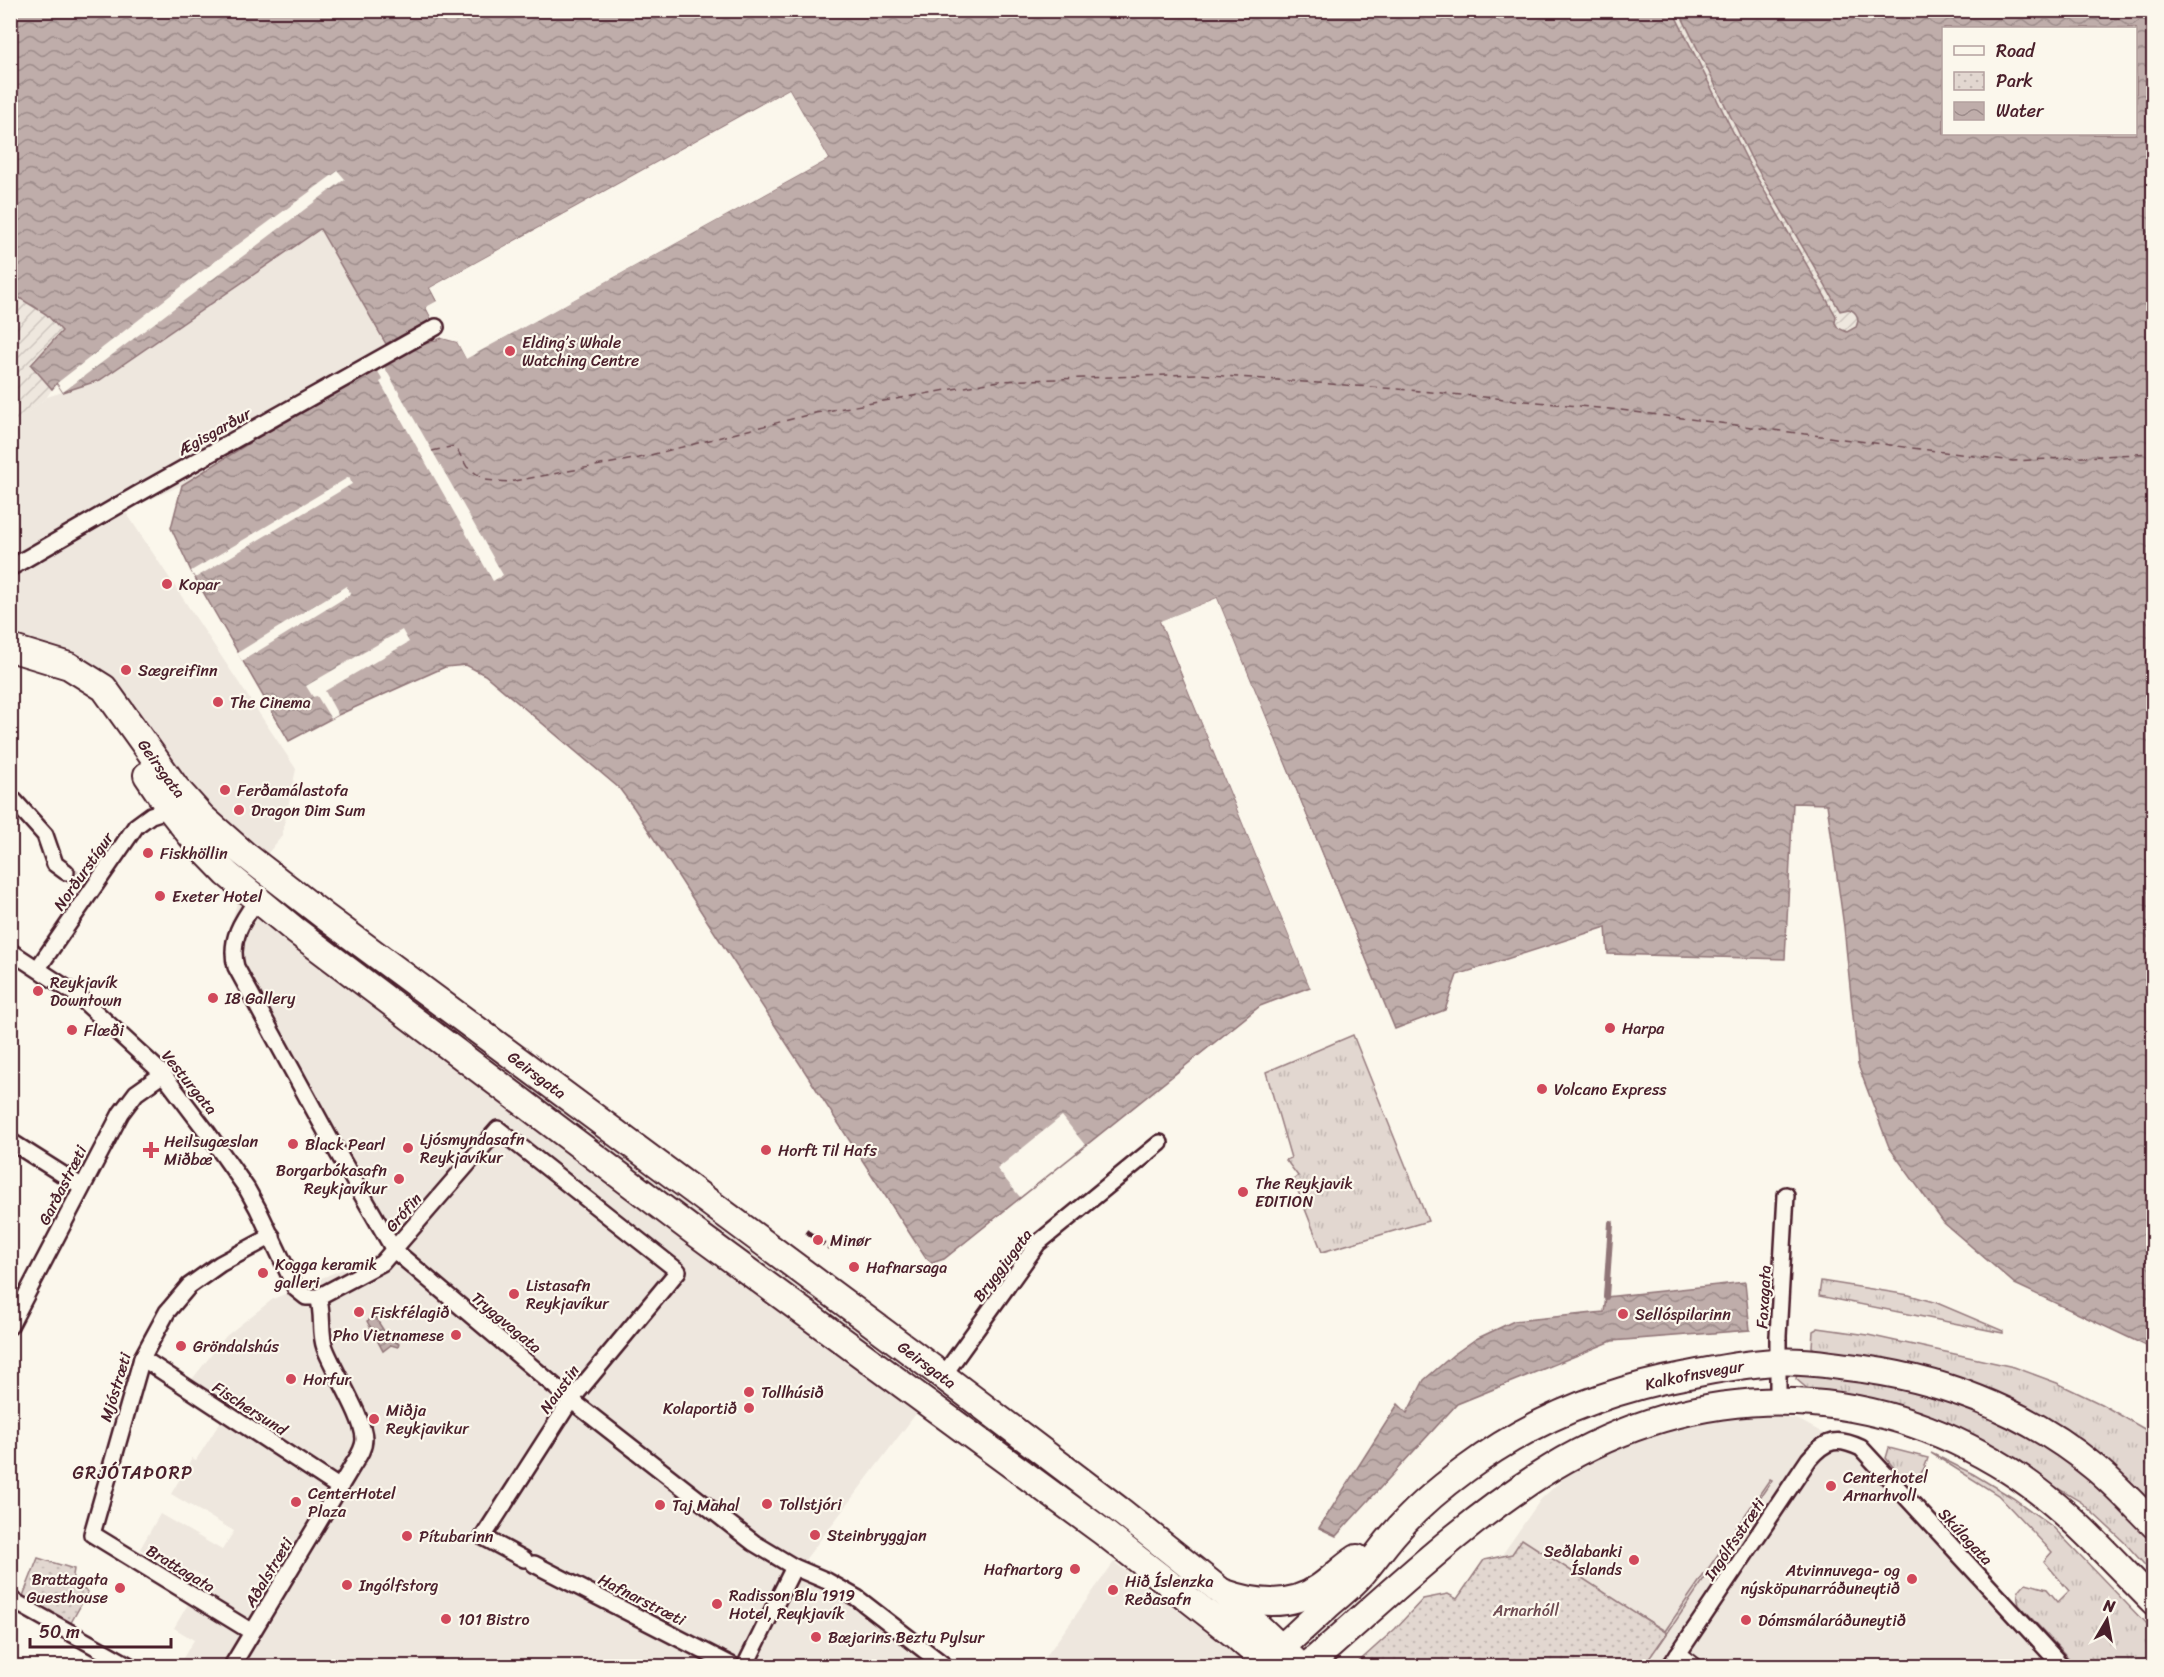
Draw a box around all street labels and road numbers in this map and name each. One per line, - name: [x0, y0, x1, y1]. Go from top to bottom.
- street label: Ægisgarður: [171, 399, 258, 464]
- street label: Geirsgata: [130, 733, 193, 805]
- street label: Norðurstígur: [45, 824, 122, 917]
- street label: Vesturgata: [154, 1043, 225, 1121]
- street label: Geirsgata: [501, 1043, 573, 1107]
- street label: Garðastræti: [30, 1140, 95, 1230]
- street label: Grófin: [378, 1186, 429, 1239]
- street label: Bryggjugata: [965, 1222, 1040, 1308]
- street label: Faxagata: [1747, 1265, 1780, 1330]
- street label: Tryggvagata: [465, 1284, 549, 1361]
- street label: Geirsgata: [891, 1333, 963, 1397]
- street label: Mjóstræti: [91, 1348, 140, 1425]
- street label: Kalkofnsvegur: [1642, 1351, 1747, 1399]
- street label: Naustin: [531, 1358, 588, 1420]
- street label: Fischersund: [206, 1373, 294, 1444]
- street label: Ingólfsstræti: [1695, 1492, 1773, 1587]
- street label: Skúlagata: [1931, 1501, 2000, 1572]
- street label: Aðalstræti: [236, 1531, 301, 1614]
- street label: Brattagata: [140, 1536, 221, 1601]
- street label: Hafnarstræti: [593, 1565, 691, 1634]

